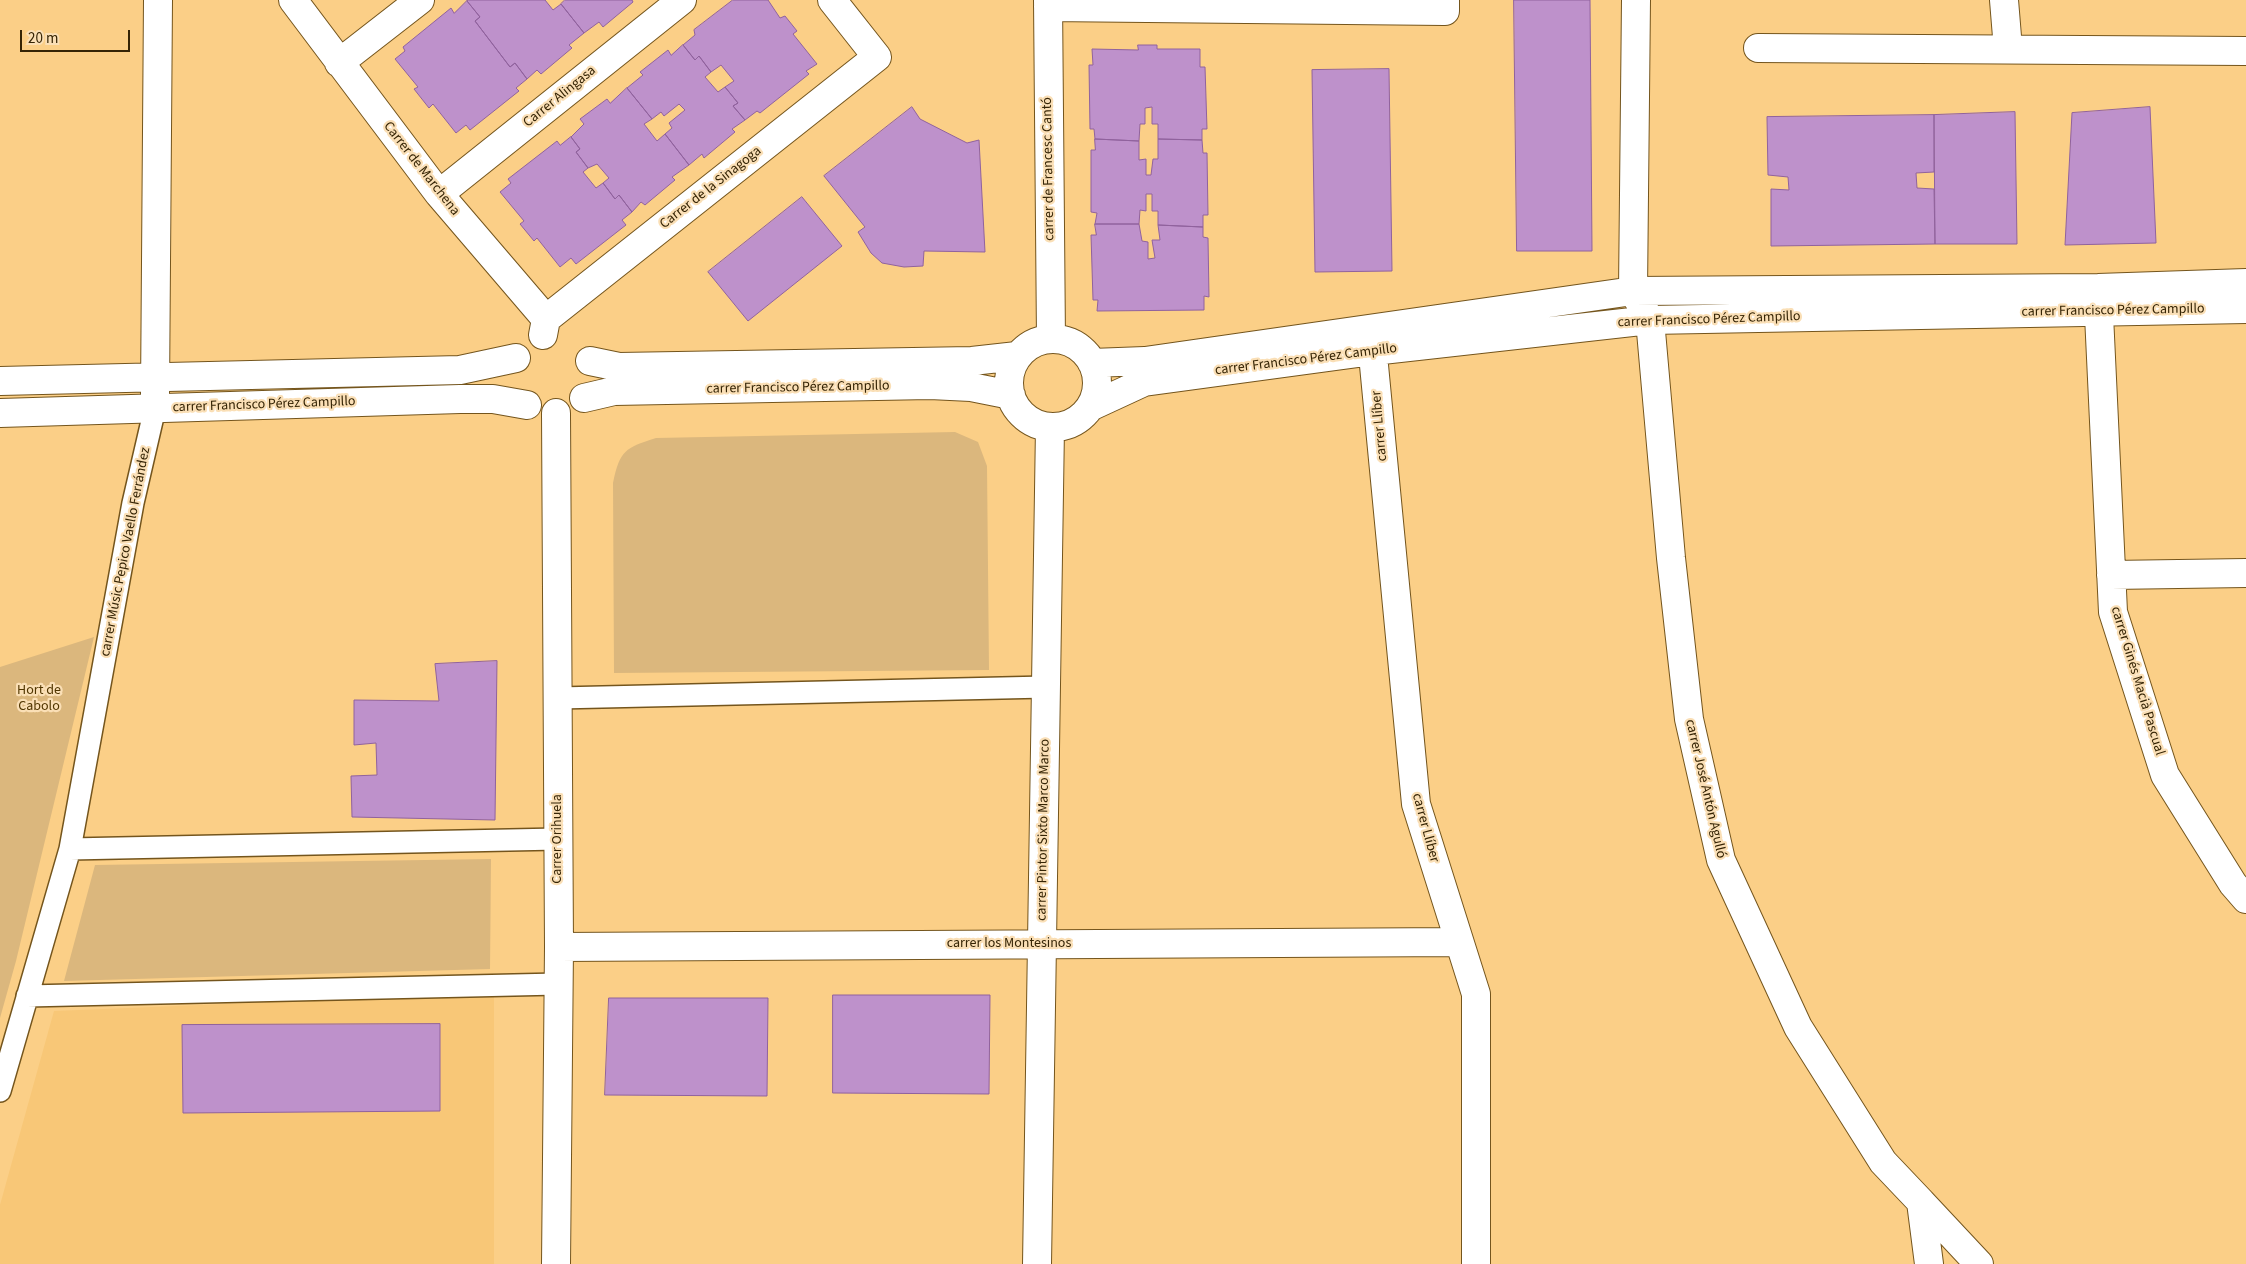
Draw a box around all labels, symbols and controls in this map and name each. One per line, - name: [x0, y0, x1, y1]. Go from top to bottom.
- scale bar: [22, 20, 132, 52]
- text: 20 m: [28, 28, 58, 49]
- street label: Carrer Alingasa: [520, 63, 600, 131]
- street label: carrer de Francesc Cantó: [1039, 97, 1059, 241]
- street label: Carrer de Marchena: [379, 119, 463, 219]
- street label: Carrer de la Sinagoga: [657, 143, 765, 233]
- street label: carrer Francisco Pérez Campillo: [2021, 301, 2205, 321]
- street label: carrer Francisco Pérez Campillo: [1617, 308, 1801, 332]
- street label: carrer Francisco Pérez Campillo: [1214, 341, 1398, 379]
- street label: carrer Francisco Pérez Campillo: [706, 378, 890, 398]
- street label: carrer Llíber: [1369, 390, 1391, 462]
- street label: carrer Francisco Pérez Campillo: [172, 393, 356, 417]
- street label: carrer Músic Pepico Vaello Ferrández: [97, 446, 155, 658]
- street label: carrer Ginés Macià Pascual: [2106, 605, 2168, 757]
- park label: Hort de Cabolo: [17, 683, 61, 716]
- street label: carrer José Antón Agulló: [1681, 718, 1729, 860]
- street label: carrer Pintor Sixto Marco Marco: [1034, 739, 1054, 921]
- street label: carrer Llíber: [1408, 792, 1442, 864]
- street label: Carrer Orihuela: [550, 794, 566, 884]
- street label: carrer los Montesinos: [947, 936, 1071, 952]

